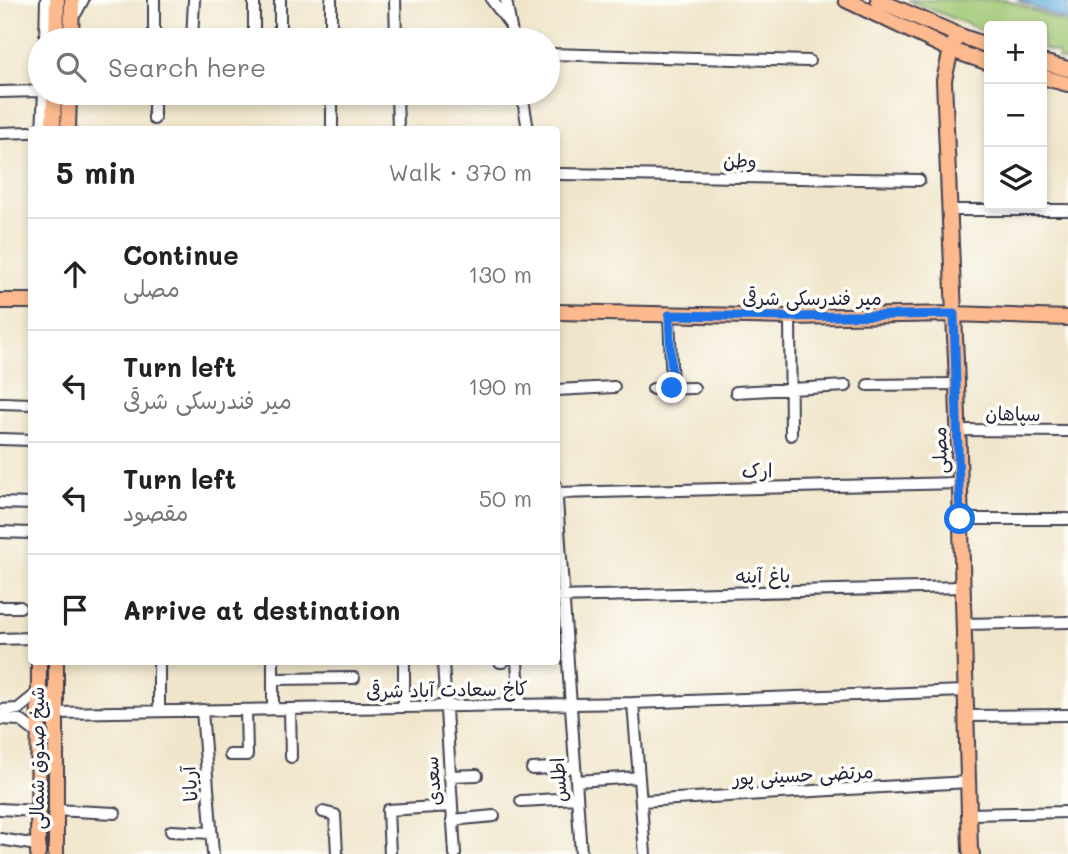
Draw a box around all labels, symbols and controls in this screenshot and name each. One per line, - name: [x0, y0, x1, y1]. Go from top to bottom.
- map controls: [984, 21, 1047, 210]
- button: +: [984, 21, 1047, 84]
- search box: [28, 28, 560, 105]
- icon: search: [52, 48, 90, 86]
- text: Search here: [108, 50, 266, 84]
- button: −: [984, 84, 1047, 147]
- street label: وطن: [723, 147, 757, 173]
- button: layers: [984, 147, 1047, 210]
- text: 5 min: [56, 152, 136, 192]
- text: Walk · 370 m: [389, 157, 532, 187]
- text: Continue: [123, 238, 239, 272]
- icon: ahead: [56, 255, 94, 293]
- text: 130 m: [468, 259, 532, 289]
- text: مصلی: [123, 273, 180, 303]
- street label: میر فندرسکی شرقی: [742, 285, 882, 311]
- text: Turn left: [123, 350, 236, 384]
- icon: left: [56, 367, 94, 405]
- text: 190 m: [468, 371, 532, 401]
- route end: [656, 372, 687, 403]
- text: میر فندرسکی شرقی: [123, 385, 292, 415]
- street label: سپاهان: [985, 400, 1041, 427]
- street label: مصلی: [926, 426, 953, 474]
- street label: ارک: [741, 457, 773, 483]
- text: Turn left: [123, 462, 236, 496]
- icon: left: [56, 479, 94, 517]
- text: 50 m: [479, 483, 532, 513]
- text: مقصود: [123, 497, 188, 527]
- route start: [944, 503, 975, 534]
- street label: باغ آینه: [735, 562, 791, 590]
- icon: arrive: [56, 591, 94, 629]
- text: Arrive at destination: [123, 593, 400, 627]
- street label: کاخ سعادت آباد شرقی: [366, 675, 528, 704]
- street label: شیخ صدوق شمالی: [24, 686, 50, 830]
- street label: سعدی: [418, 755, 446, 807]
- street label: اطلس: [544, 757, 572, 803]
- street label: مرتضی حسینی پور: [730, 758, 874, 791]
- street label: آریانا: [175, 764, 203, 803]

